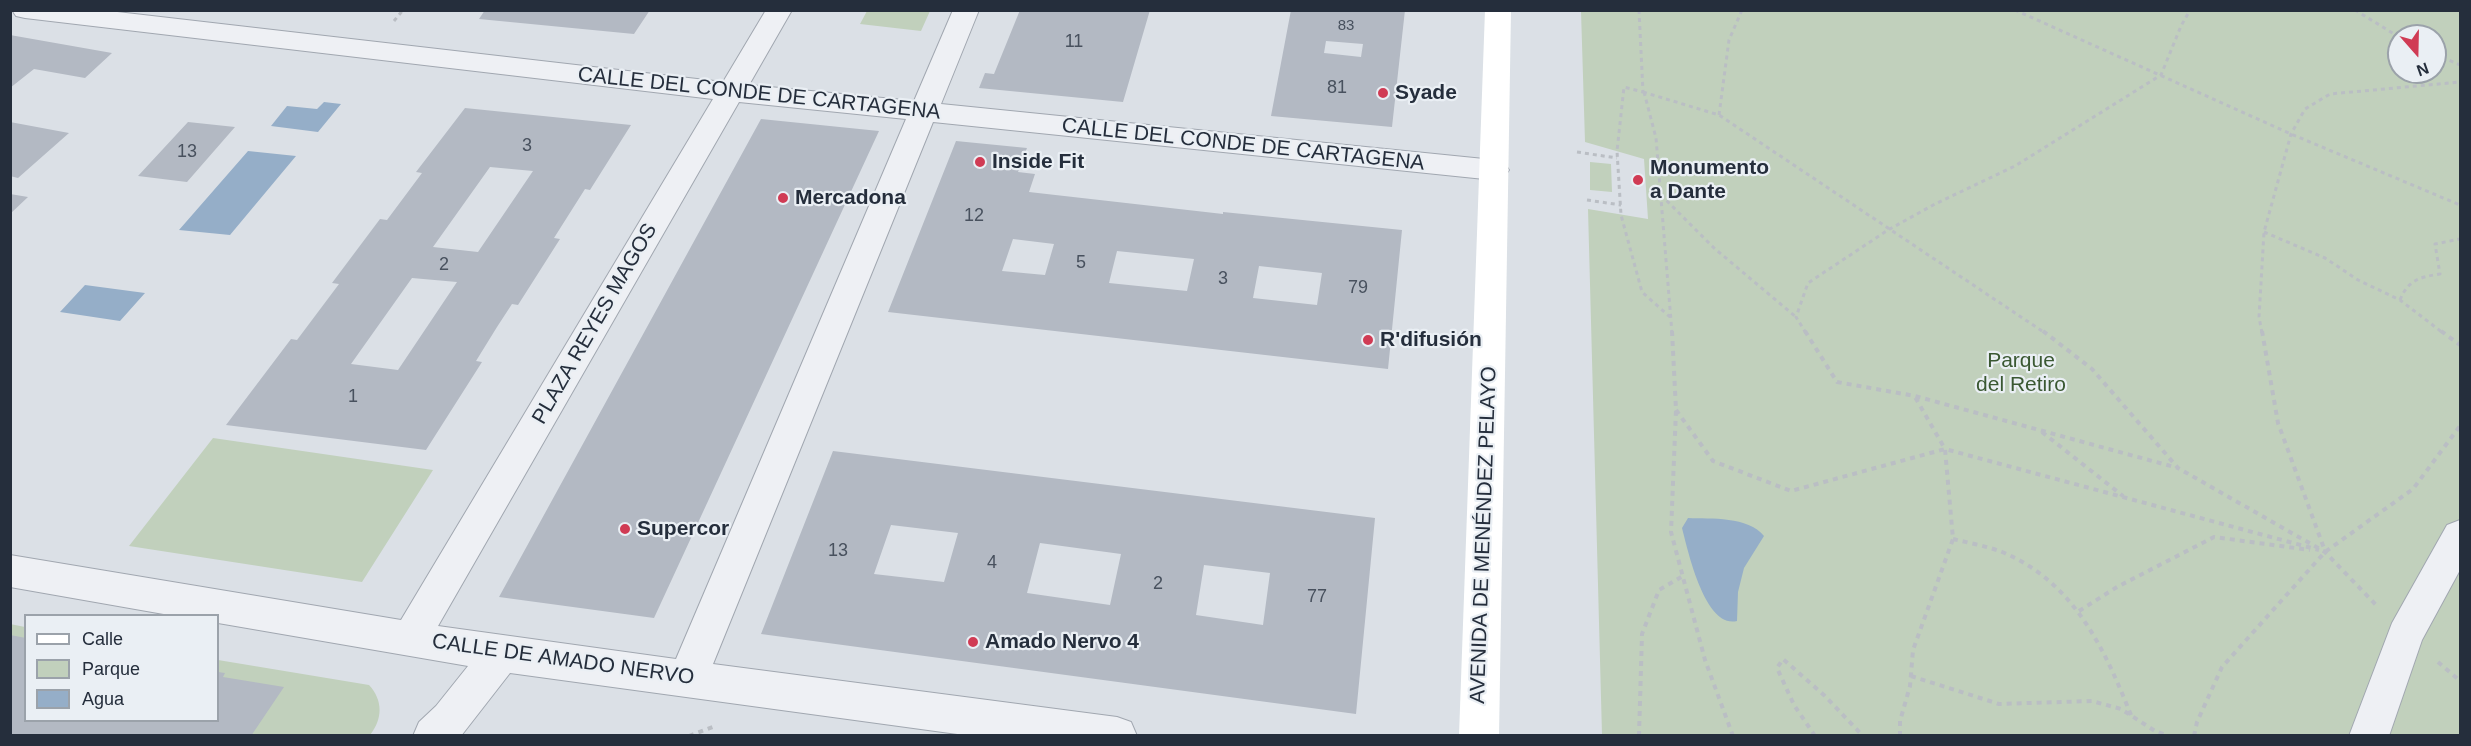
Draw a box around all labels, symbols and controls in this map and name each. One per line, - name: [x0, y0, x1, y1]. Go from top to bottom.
- house number: 83: [1338, 17, 1354, 35]
- north arrow: [2387, 24, 2447, 84]
- house number: 11: [1065, 31, 1083, 53]
- text: N: [2414, 60, 2431, 79]
- street label: CALLE DEL CONDE DE CARTAGENA: [576, 62, 942, 126]
- house number: 81: [1327, 77, 1347, 99]
- place label: Syade: [1395, 80, 1457, 106]
- marker: Syade: [1376, 86, 1390, 100]
- street label: CALLE DEL CONDE DE CARTAGENA: [1060, 113, 1426, 177]
- house number: 3: [522, 135, 532, 157]
- house number: 13: [177, 141, 197, 163]
- place label: Inside Fit: [992, 149, 1084, 175]
- marker: Inside Fit: [973, 155, 987, 169]
- place label: Monumento a Dante: [1650, 155, 1769, 205]
- marker: Monumento a Dante: [1631, 173, 1645, 187]
- place label: Mercadona: [795, 185, 906, 211]
- marker: Mercadona: [776, 191, 790, 205]
- house number: 12: [964, 205, 984, 227]
- street label: PLAZA REYES MAGOS: [527, 219, 663, 429]
- house number: 5: [1076, 252, 1086, 274]
- house number: 2: [439, 254, 449, 276]
- house number: 3: [1218, 268, 1228, 290]
- house number: 79: [1348, 277, 1368, 299]
- place label: R'difusión: [1380, 327, 1482, 353]
- marker: R'difusión: [1361, 333, 1375, 347]
- park label: Parque del Retiro: [1976, 348, 2066, 398]
- street label: AVENIDA DE MENÉNDEZ PELAYO: [1466, 366, 1502, 704]
- house number: 1: [348, 386, 358, 408]
- place label: Supercor: [637, 516, 729, 542]
- marker: Supercor: [618, 522, 632, 536]
- house number: 13: [828, 540, 848, 562]
- house number: 4: [987, 552, 997, 574]
- house number: 2: [1153, 573, 1163, 595]
- house number: 77: [1307, 586, 1327, 608]
- legend: [24, 614, 219, 722]
- text: Calle: [82, 629, 123, 649]
- street label: CALLE DE AMADO NERVO: [430, 629, 696, 691]
- place label: Amado Nervo 4: [985, 629, 1139, 655]
- marker: Amado Nervo 4: [966, 635, 980, 649]
- text: Parque: [82, 659, 140, 679]
- text: Agua: [82, 689, 124, 709]

